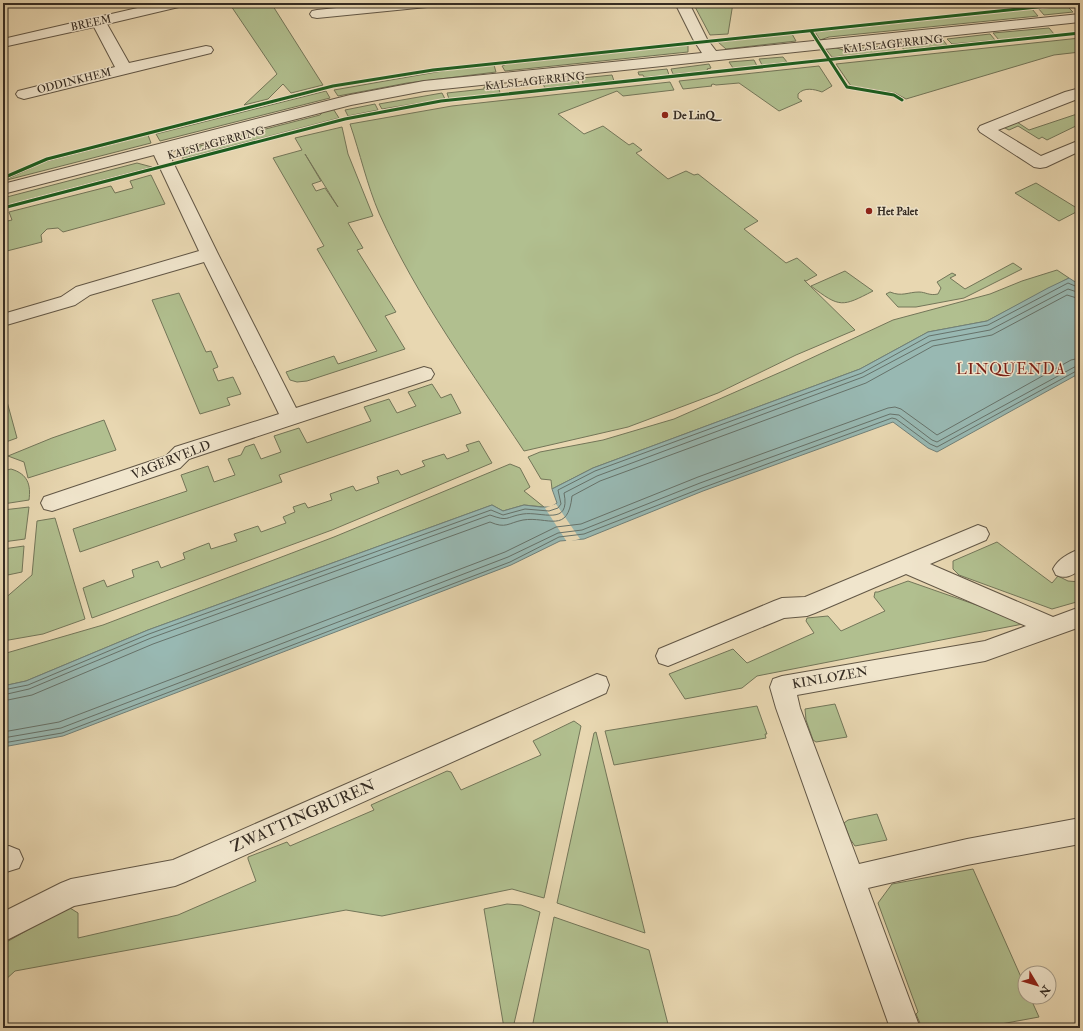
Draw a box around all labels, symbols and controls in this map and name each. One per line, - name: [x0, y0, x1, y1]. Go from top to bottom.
- street label: BREEM: [69, 12, 113, 34]
- street label: KALSLAGERRING: [843, 32, 943, 56]
- street label: ODDINKHEM: [35, 65, 113, 97]
- street label: KALSLAGERRING: [485, 69, 585, 93]
- place label: De LinQ: [673, 109, 722, 122]
- marker: De LinQ: [660, 110, 670, 120]
- street label: KALSLAGERRING: [166, 124, 266, 162]
- place label: Het Palet: [877, 205, 918, 218]
- marker: Het Palet: [864, 206, 874, 216]
- district label: LINQUENDA: [956, 360, 1066, 379]
- street label: VAGERVELD: [129, 437, 213, 483]
- street label: KINLOZEN: [791, 663, 870, 693]
- street label: ZWATTINGBUREN: [228, 775, 379, 857]
- north arrow: [1017, 965, 1057, 1005]
- text: N: [1036, 982, 1053, 1000]

